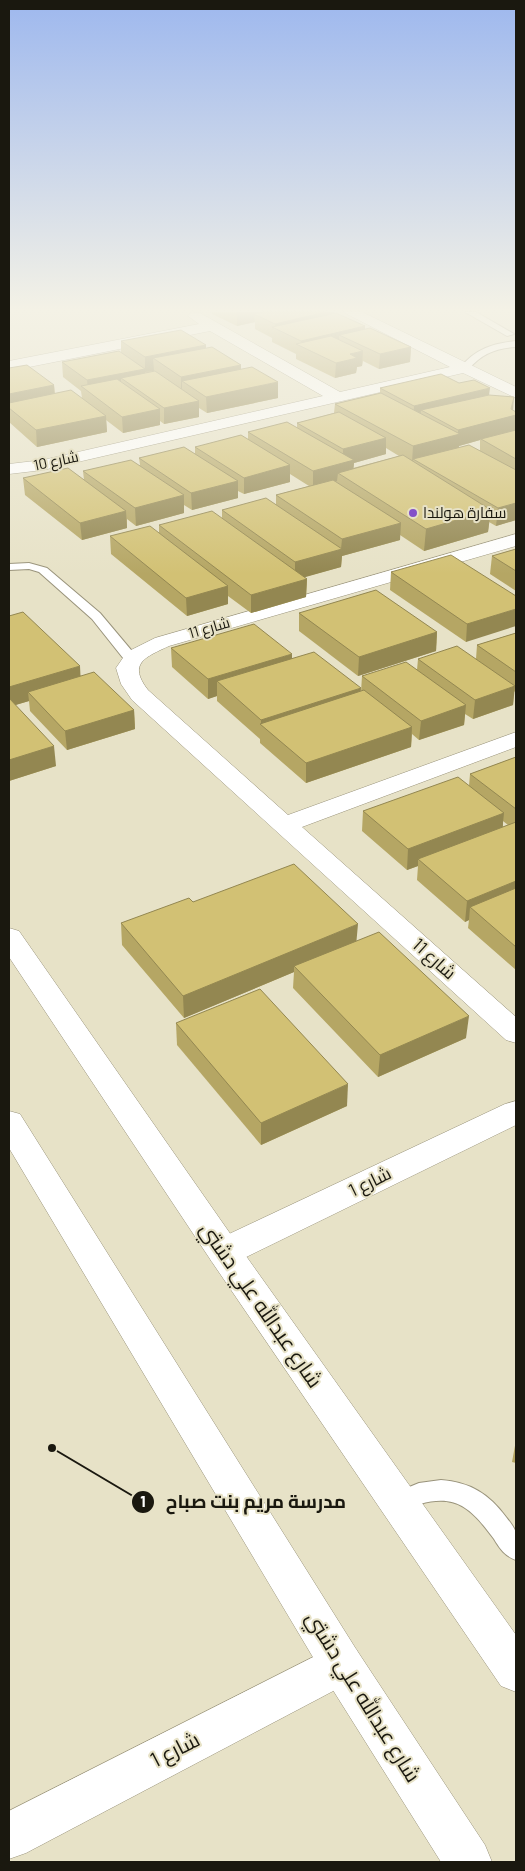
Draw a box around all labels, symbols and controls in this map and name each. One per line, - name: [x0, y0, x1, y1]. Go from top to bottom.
- street label: شارع 10: [32, 446, 81, 477]
- place label: سفارة هولندا: [423, 503, 506, 522]
- marker: سفارة هولندا: [407, 507, 419, 519]
- street label: شارع 11: [186, 613, 233, 644]
- street label: شارع 11: [407, 933, 461, 985]
- street label: شارع 1: [345, 1161, 395, 1203]
- street label: شارع عبدالله علي دشتي: [192, 1217, 329, 1395]
- callout: مدرسة مريم بنت صباح: [131, 1485, 356, 1519]
- text: مدرسة مريم بنت صباح: [166, 1489, 346, 1515]
- text: 1: [140, 1492, 146, 1510]
- street label: شارع عبدالله علي دشتي: [297, 1606, 427, 1789]
- street label: شارع 1: [145, 1726, 205, 1774]

